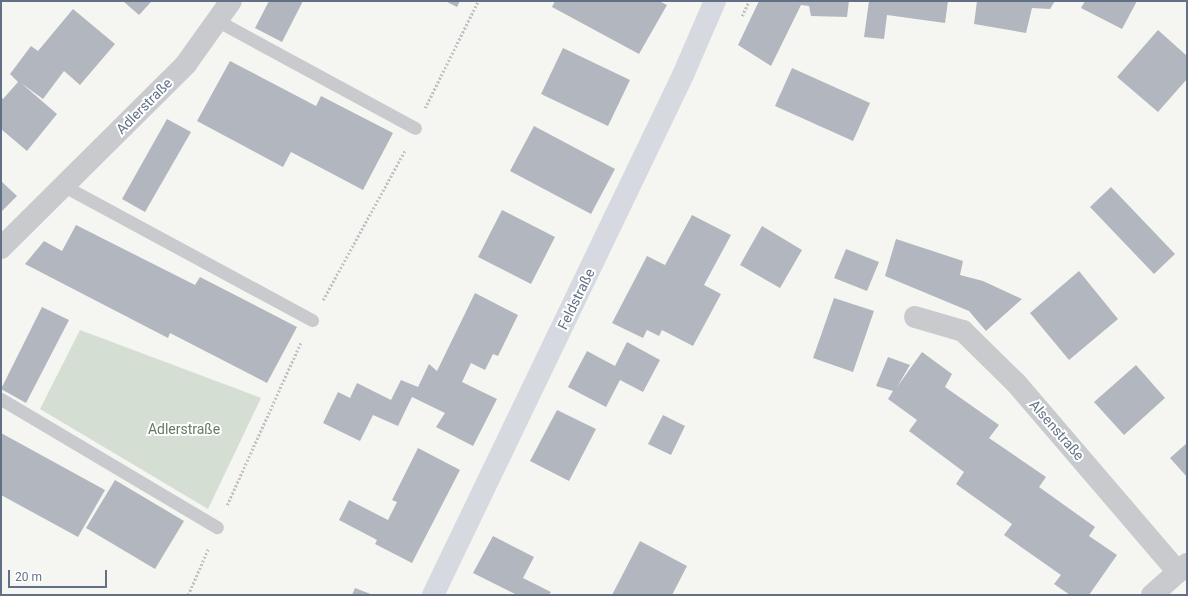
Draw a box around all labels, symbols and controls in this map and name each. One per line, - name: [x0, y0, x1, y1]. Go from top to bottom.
- street label: Adlerstraße: [113, 75, 175, 137]
- street label: Feldstraße: [554, 266, 598, 332]
- street label: Alsenstraße: [1026, 396, 1088, 464]
- park label: Adlerstraße: [148, 421, 220, 437]
- scale bar: [10, 562, 109, 588]
- text: 20 m: [15, 570, 42, 584]

